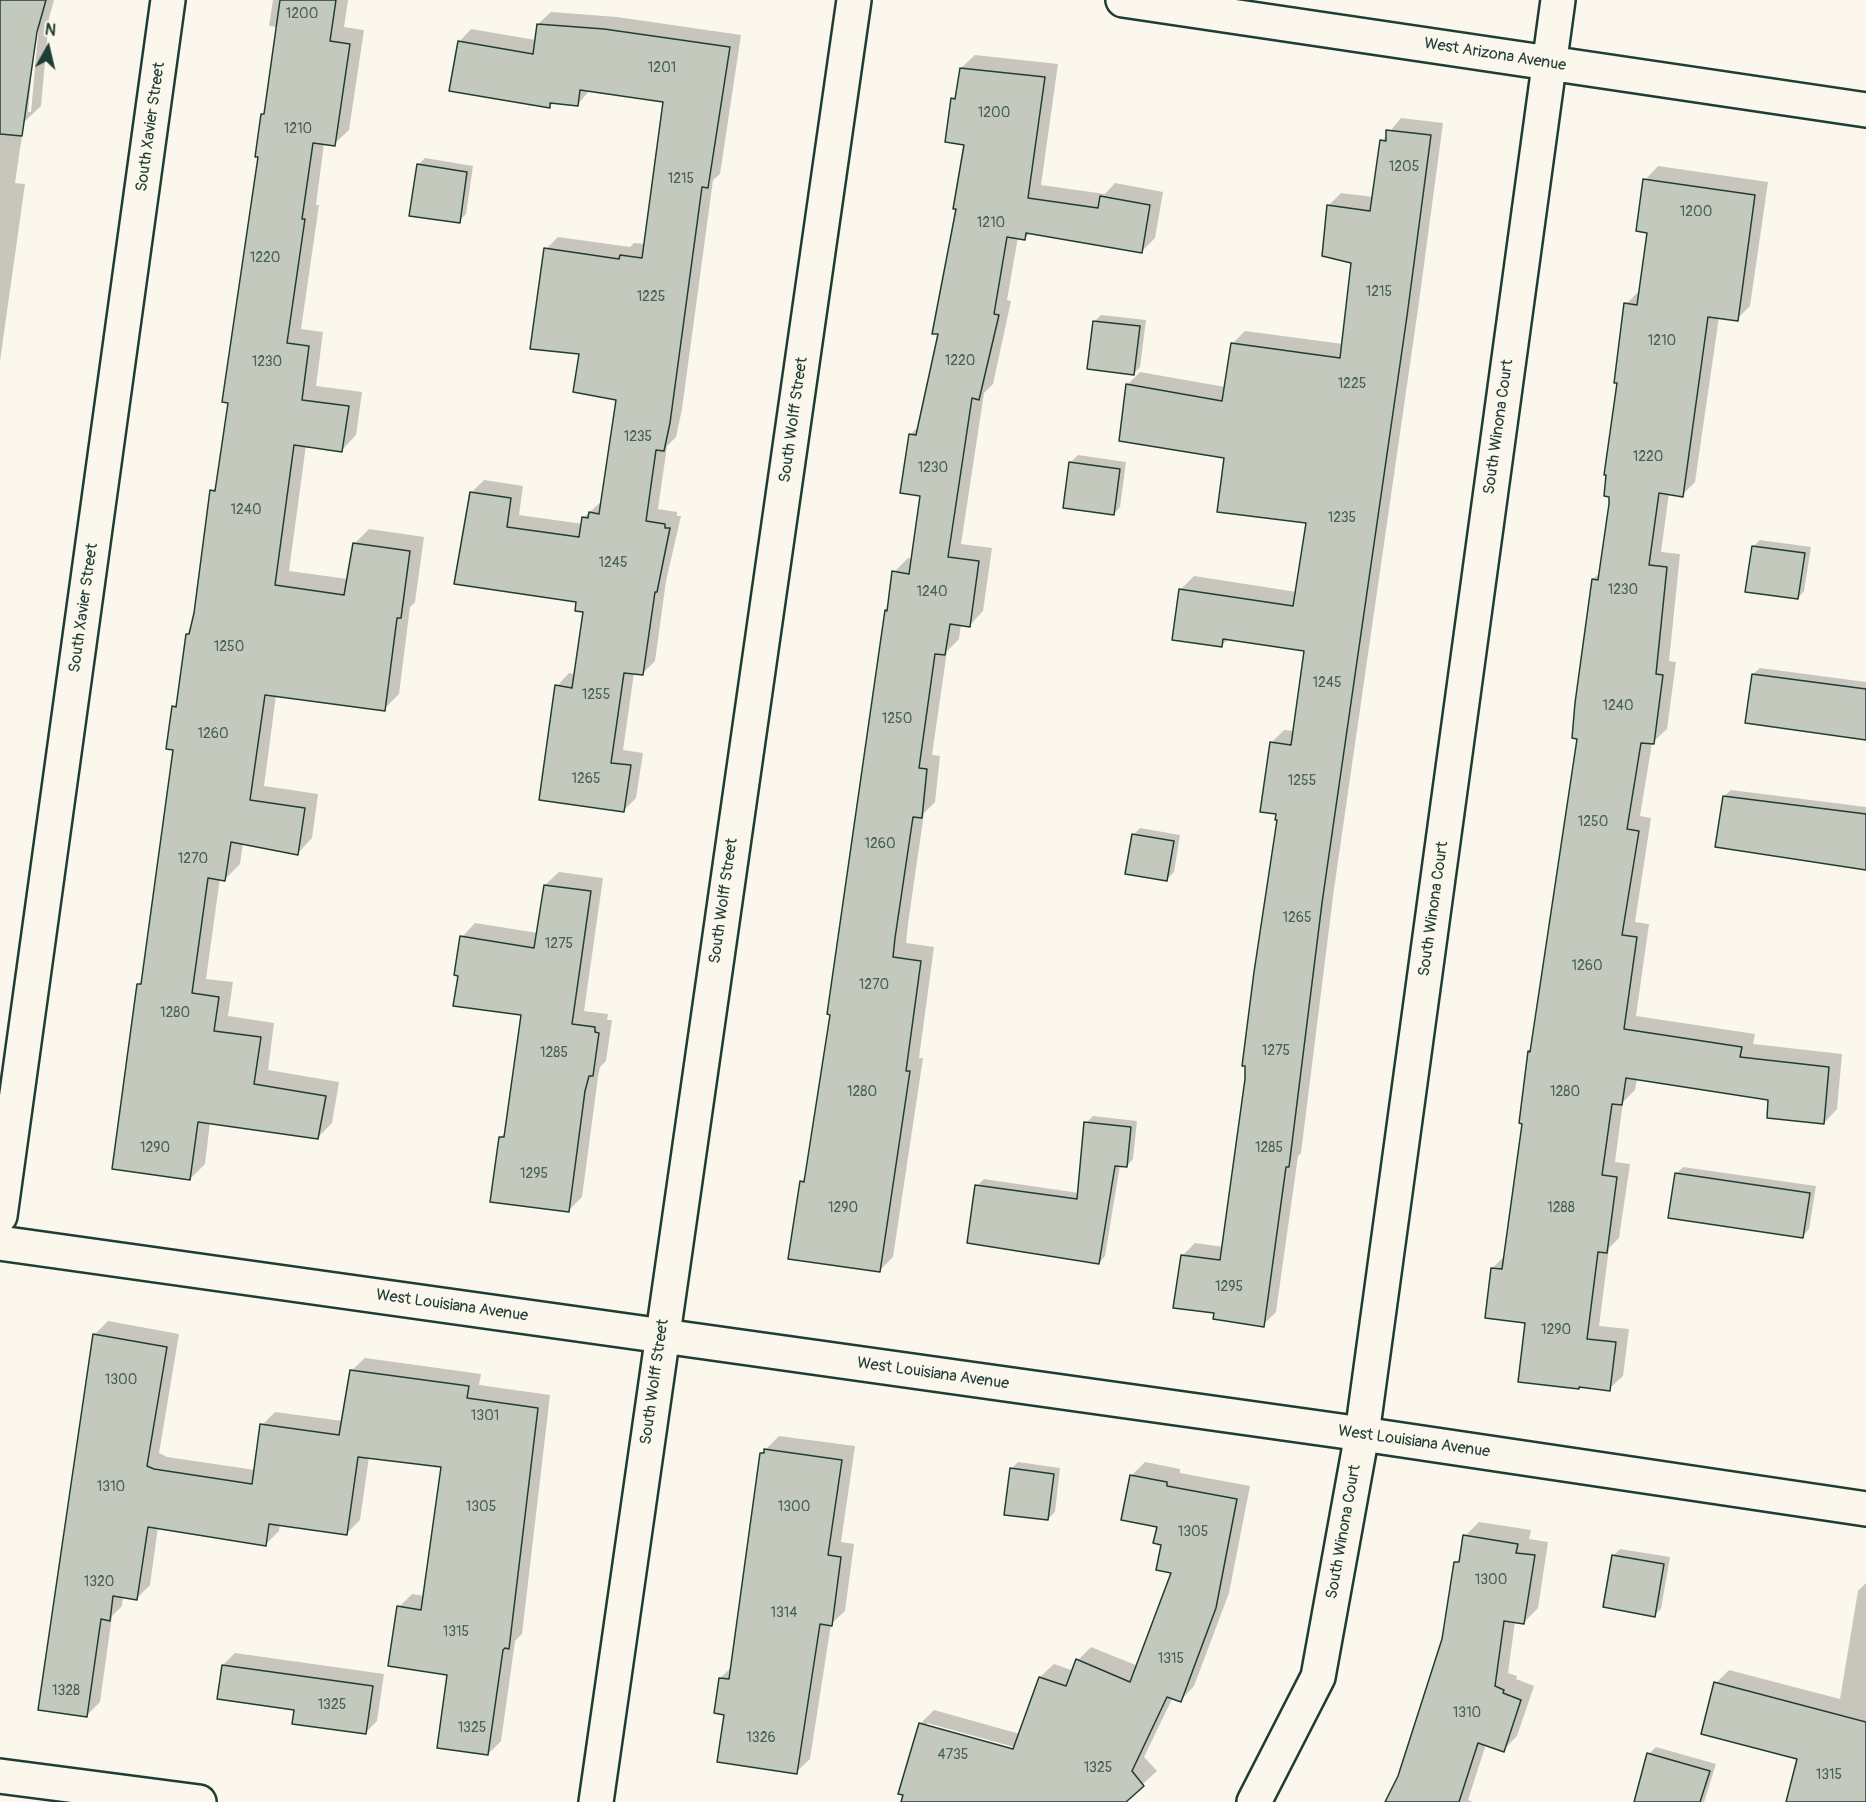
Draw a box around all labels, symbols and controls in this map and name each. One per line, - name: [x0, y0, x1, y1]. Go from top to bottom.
- house number: 1200: [286, 6, 318, 22]
- north arrow: [18, 18, 78, 78]
- text: N: [44, 20, 57, 41]
- street label: West Arizona Avenue: [1423, 34, 1567, 76]
- house number: 1201: [648, 60, 676, 76]
- street label: South Xavier Street: [132, 61, 170, 193]
- house number: 1200: [978, 105, 1010, 121]
- house number: 1210: [284, 121, 312, 137]
- house number: 1205: [1389, 159, 1419, 175]
- house number: 1215: [668, 171, 694, 187]
- house number: 1200: [1680, 204, 1712, 220]
- house number: 1210: [977, 215, 1005, 231]
- house number: 1220: [250, 250, 280, 266]
- house number: 1215: [1366, 284, 1392, 300]
- house number: 1225: [637, 289, 665, 305]
- house number: 1210: [1648, 333, 1676, 349]
- house number: 1220: [945, 353, 975, 369]
- house number: 1230: [252, 354, 282, 370]
- street label: South Wolff Street: [776, 356, 812, 484]
- street label: South Winona Court: [1480, 358, 1518, 496]
- house number: 1225: [1338, 376, 1366, 392]
- house number: 1235: [624, 429, 652, 445]
- house number: 1220: [1633, 449, 1663, 465]
- house number: 1230: [918, 460, 948, 476]
- house number: 1240: [231, 502, 261, 518]
- house number: 1235: [1328, 510, 1356, 526]
- street label: South Xavier Street: [65, 542, 103, 674]
- house number: 1245: [598, 555, 628, 571]
- house number: 1230: [1608, 582, 1638, 598]
- house number: 1240: [917, 584, 947, 600]
- house number: 1250: [214, 639, 244, 655]
- house number: 1245: [1312, 675, 1342, 691]
- house number: 1255: [582, 687, 610, 703]
- house number: 1240: [1603, 698, 1633, 714]
- house number: 1250: [882, 711, 912, 727]
- house number: 1260: [197, 726, 229, 742]
- house number: 1265: [571, 771, 601, 787]
- house number: 1255: [1288, 773, 1316, 789]
- house number: 1250: [1578, 814, 1608, 830]
- house number: 1260: [864, 836, 896, 852]
- street label: South Wolff Street: [706, 837, 742, 965]
- street label: South Winona Court: [1415, 840, 1453, 978]
- house number: 1270: [178, 851, 208, 867]
- house number: 1265: [1282, 910, 1312, 926]
- house number: 1275: [545, 936, 573, 952]
- house number: 1260: [1571, 958, 1603, 974]
- house number: 1270: [859, 977, 889, 993]
- house number: 1280: [160, 1005, 190, 1021]
- house number: 1275: [1262, 1043, 1290, 1059]
- house number: 1285: [540, 1045, 568, 1061]
- house number: 1280: [847, 1084, 877, 1100]
- house number: 1280: [1550, 1084, 1580, 1100]
- house number: 1290: [140, 1140, 170, 1156]
- house number: 1285: [1255, 1140, 1283, 1156]
- house number: 1295: [520, 1166, 548, 1182]
- house number: 1290: [828, 1200, 858, 1216]
- house number: 1288: [1547, 1200, 1575, 1216]
- house number: 1295: [1215, 1279, 1243, 1295]
- street label: West Louisiana Avenue: [375, 1286, 529, 1326]
- street label: South Wolff Street: [637, 1318, 673, 1446]
- house number: 1290: [1541, 1322, 1571, 1338]
- street label: West Louisiana Avenue: [856, 1354, 1010, 1394]
- house number: 1300: [105, 1372, 137, 1388]
- house number: 1301: [471, 1408, 499, 1424]
- street label: West Louisiana Avenue: [1337, 1422, 1491, 1462]
- street label: South Winona Court: [1323, 1463, 1365, 1601]
- house number: 1310: [97, 1479, 125, 1495]
- house number: 1305: [466, 1499, 496, 1515]
- house number: 1300: [778, 1499, 810, 1515]
- house number: 1305: [1178, 1524, 1208, 1540]
- house number: 1300: [1475, 1572, 1507, 1588]
- house number: 1320: [84, 1574, 114, 1590]
- house number: 1314: [771, 1605, 797, 1621]
- house number: 1315: [443, 1624, 469, 1640]
- house number: 1315: [1158, 1651, 1184, 1667]
- house number: 1328: [52, 1683, 80, 1699]
- house number: 1325: [318, 1697, 346, 1713]
- house number: 1310: [1453, 1705, 1481, 1721]
- house number: 1325: [458, 1720, 486, 1736]
- house number: 1326: [746, 1730, 776, 1746]
- house number: 4735: [938, 1747, 968, 1763]
- house number: 1325: [1084, 1760, 1112, 1776]
- house number: 1315: [1816, 1767, 1842, 1783]

